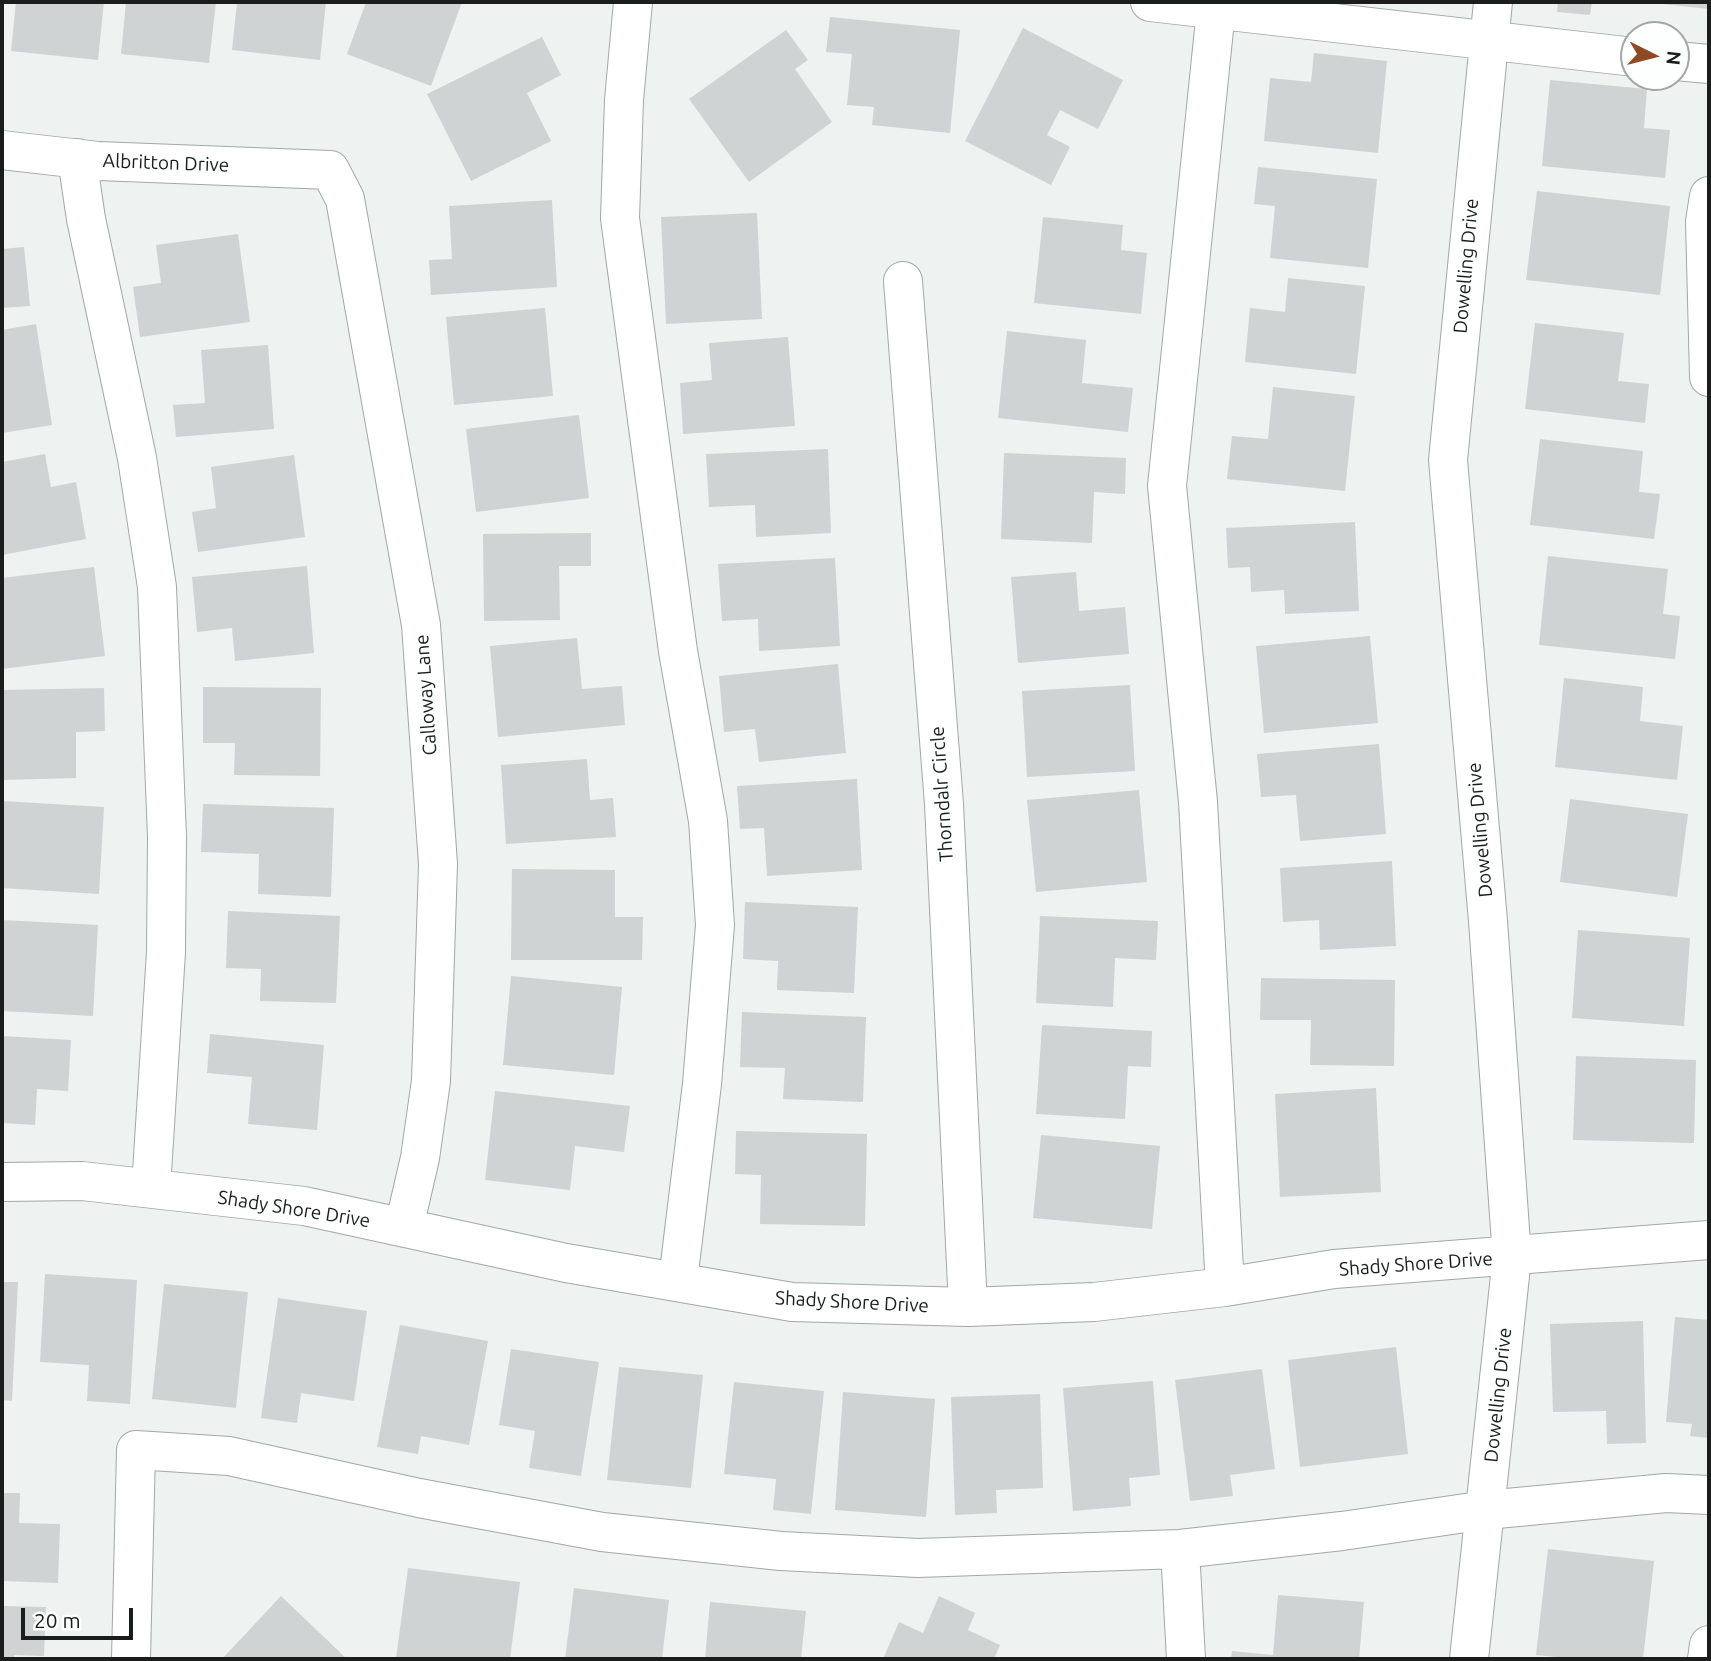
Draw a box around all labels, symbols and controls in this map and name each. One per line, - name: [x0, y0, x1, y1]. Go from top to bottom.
- north arrow: [1620, 21, 1690, 91]
- text: N: [1662, 50, 1686, 66]
- street label: Albritton Drive: [102, 149, 230, 177]
- street label: Dowelling Drive: [1449, 198, 1483, 334]
- street label: Calloway Lane: [410, 634, 442, 756]
- street label: Thorndalr Circle: [926, 726, 958, 862]
- street label: Dowelling Drive: [1463, 762, 1497, 898]
- street label: Shady Shore Drive: [216, 1186, 372, 1232]
- street label: Shady Shore Drive: [1338, 1247, 1494, 1281]
- street label: Shady Shore Drive: [774, 1287, 930, 1317]
- street label: Dowelling Drive: [1480, 1327, 1516, 1463]
- scale bar: [24, 1594, 136, 1638]
- text: 20 m: [34, 1608, 81, 1632]

